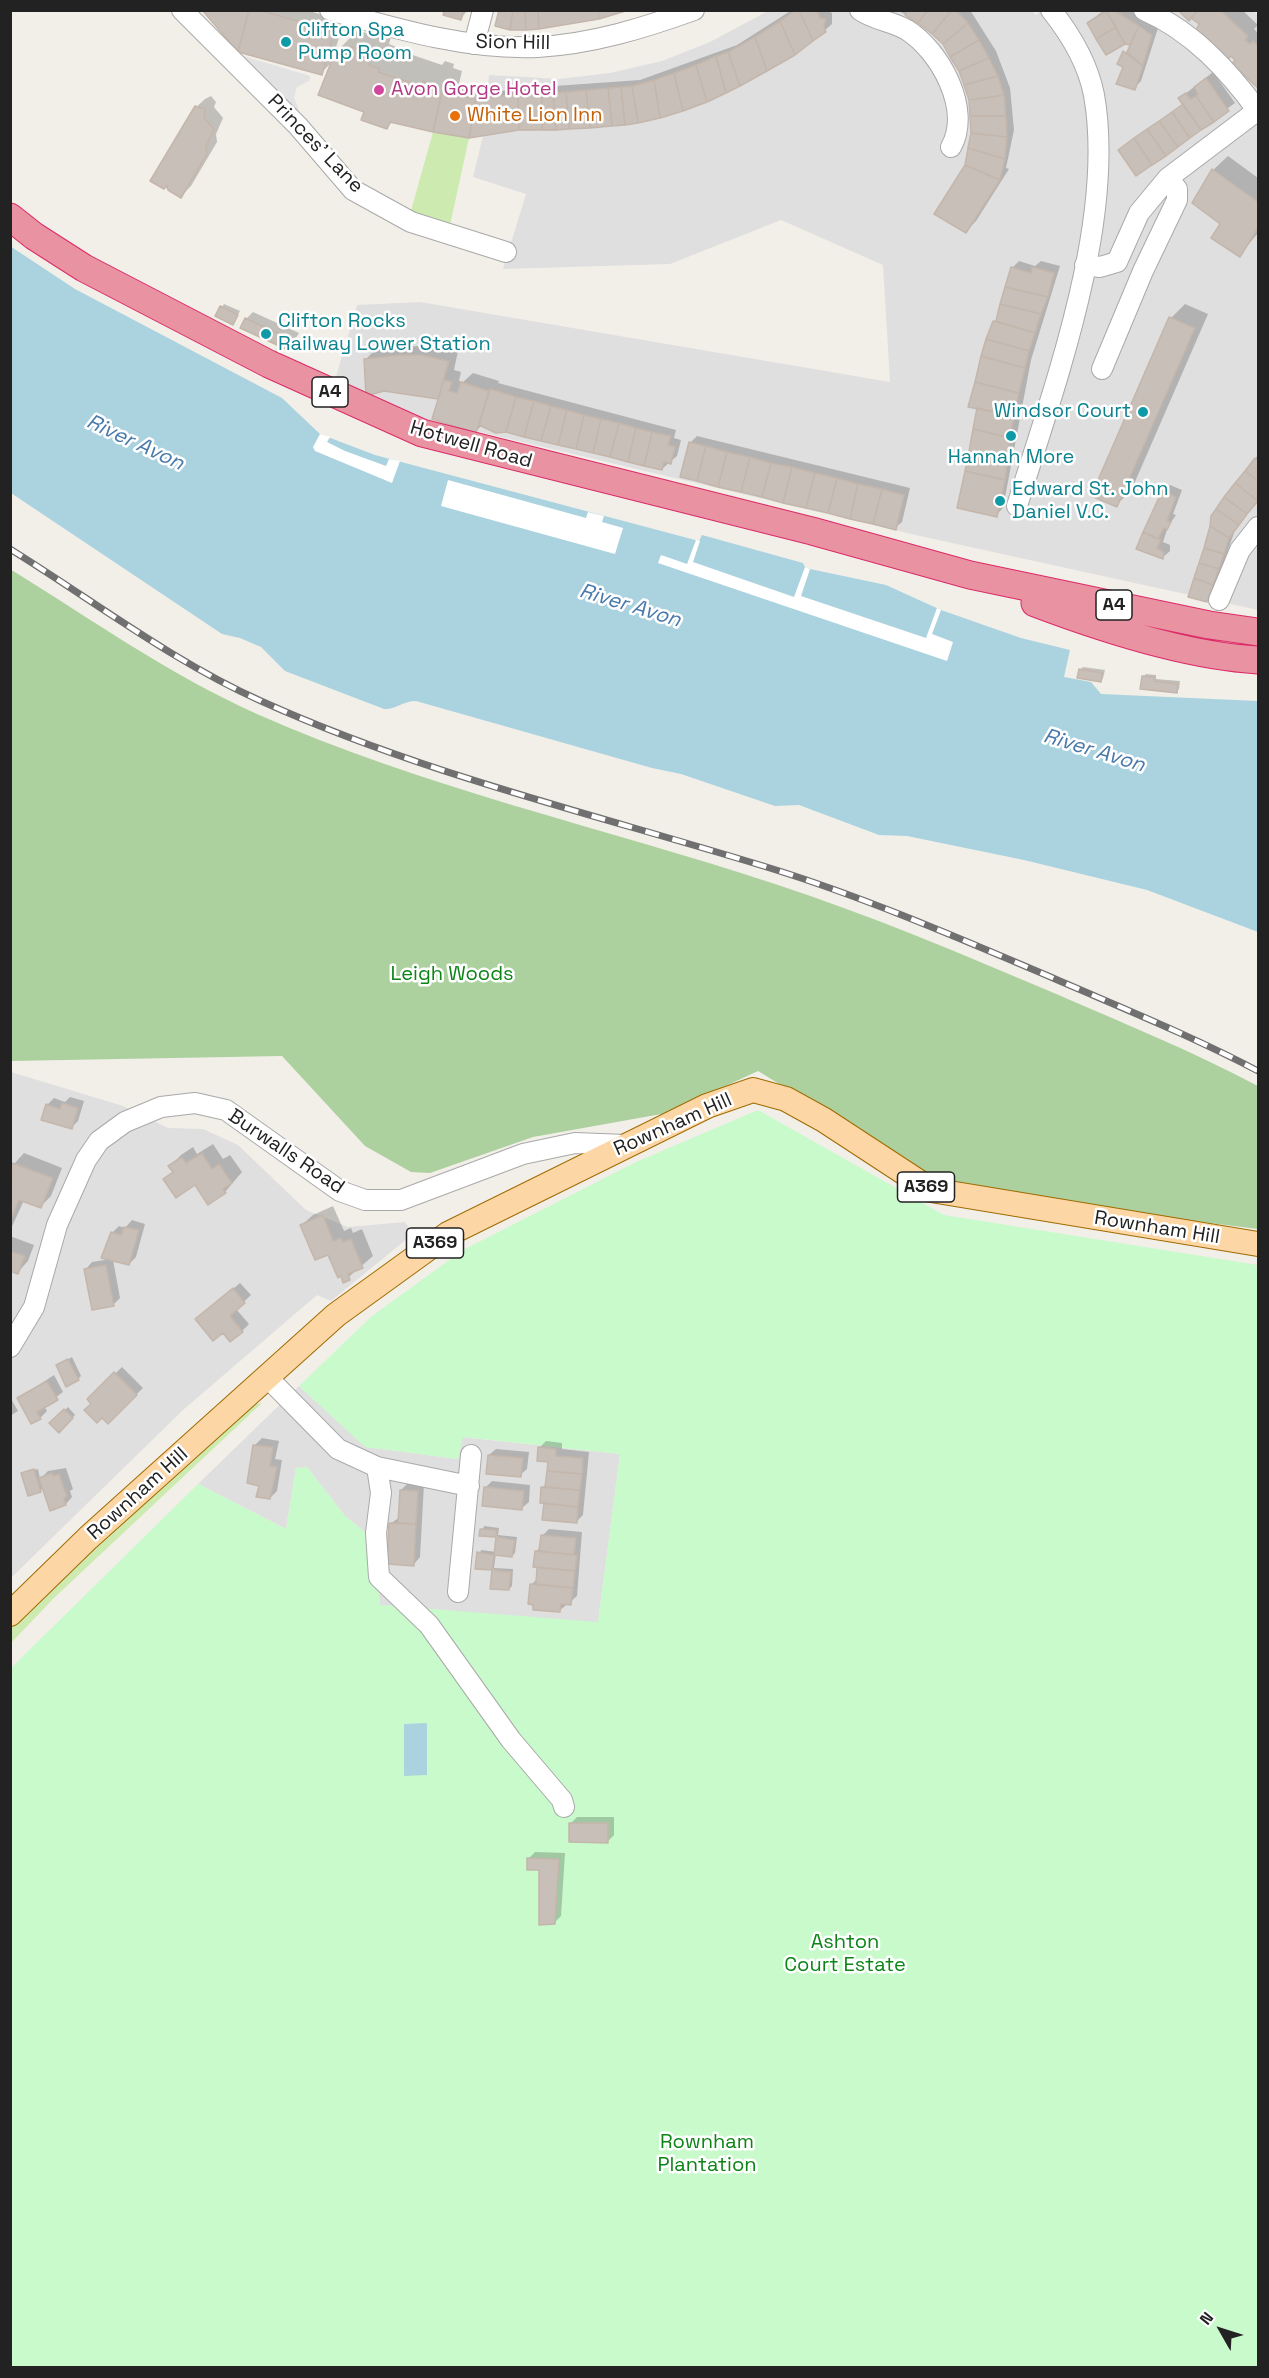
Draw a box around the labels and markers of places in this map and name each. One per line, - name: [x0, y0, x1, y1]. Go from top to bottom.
- place label: Clifton Spa Pump Room: [298, 19, 412, 66]
- marker: Clifton Spa Pump Room: [279, 35, 293, 49]
- place label: Avon Gorge Hotel: [391, 78, 557, 102]
- marker: Avon Gorge Hotel: [372, 83, 386, 97]
- place label: White Lion Inn: [467, 104, 602, 128]
- marker: White Lion Inn: [448, 109, 462, 123]
- place label: Clifton Rocks Railway Lower Station: [278, 310, 491, 357]
- marker: Clifton Rocks Railway Lower Station: [259, 327, 273, 341]
- place label: Windsor Court: [994, 400, 1131, 424]
- marker: Windsor Court: [1136, 405, 1150, 419]
- marker: Hannah More: [1004, 429, 1018, 443]
- place label: Hannah More: [948, 446, 1074, 470]
- place label: Edward St. John Daniel V.C.: [1012, 478, 1169, 525]
- marker: Edward St. John Daniel V.C.: [993, 494, 1007, 508]

